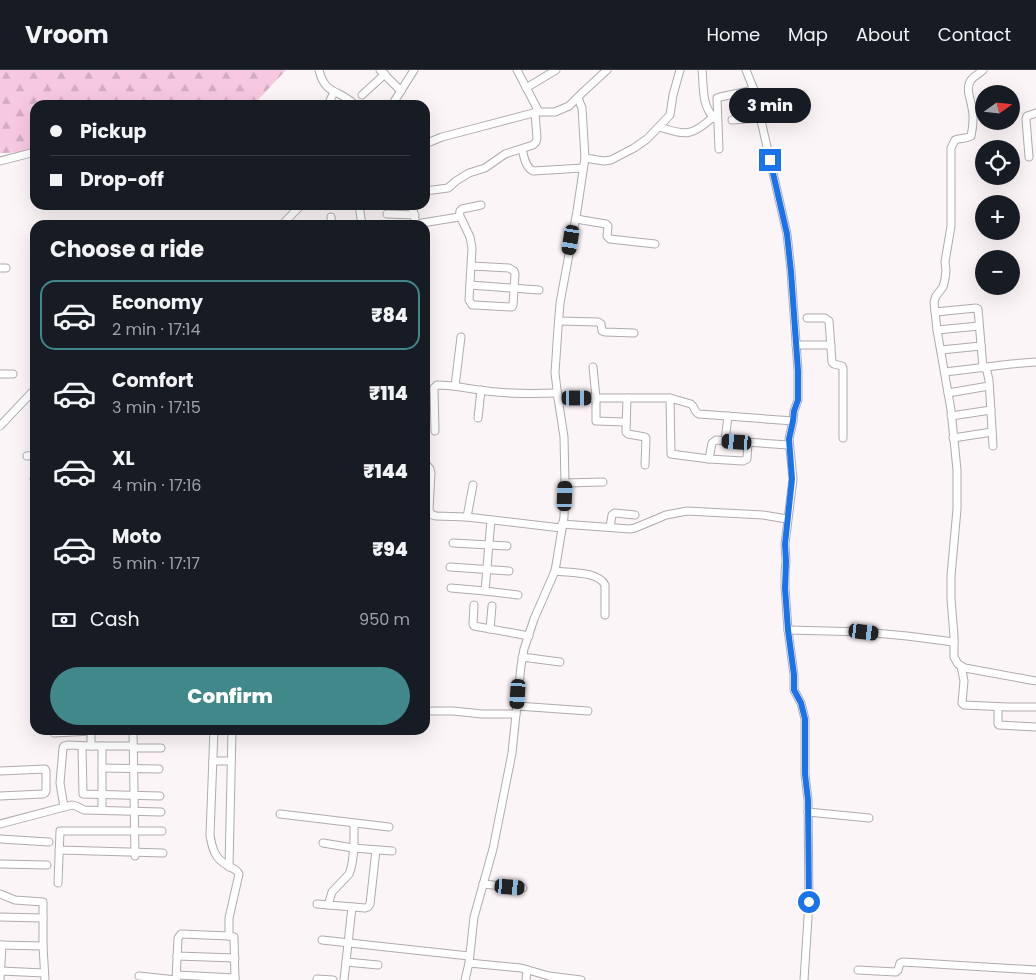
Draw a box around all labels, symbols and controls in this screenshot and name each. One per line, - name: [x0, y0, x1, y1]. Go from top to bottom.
- text: Vroom: [25, 18, 109, 51]
- text: Home: [706, 22, 760, 47]
- text: Map: [788, 22, 828, 47]
- text: About: [856, 22, 910, 47]
- text: Contact: [938, 22, 1011, 47]
- north arrow: [975, 85, 1020, 130]
- map controls: [975, 85, 1020, 295]
- callout: 3 min: [729, 88, 811, 122]
- text: 3 min: [747, 94, 793, 117]
- text: Pickup: [80, 118, 146, 145]
- button: locate: [975, 140, 1020, 185]
- route end: [759, 149, 781, 171]
- text: Drop-off: [80, 166, 164, 193]
- button: +: [975, 195, 1020, 240]
- car: [561, 224, 580, 256]
- text: Choose a ride: [50, 234, 204, 265]
- button: −: [975, 250, 1020, 295]
- text: Economy: [112, 289, 203, 316]
- icon: car: [52, 293, 97, 338]
- text: ₹84: [371, 302, 408, 329]
- text: 2 min · 17:14: [112, 318, 201, 341]
- text: Comfort: [112, 367, 194, 394]
- icon: car: [52, 371, 97, 416]
- text: ₹114: [369, 380, 408, 407]
- car: [562, 391, 592, 406]
- text: 3 min · 17:15: [112, 396, 201, 419]
- car: [721, 433, 752, 451]
- text: XL: [112, 445, 135, 472]
- icon: car: [52, 449, 97, 494]
- text: ₹144: [363, 458, 408, 485]
- text: 4 min · 17:16: [112, 474, 201, 497]
- car: [556, 481, 573, 511]
- text: Moto: [112, 523, 161, 550]
- icon: car: [52, 527, 97, 572]
- text: ₹94: [372, 536, 408, 563]
- text: 5 min · 17:17: [112, 552, 200, 575]
- icon: cash: [50, 606, 78, 634]
- text: Cash: [90, 606, 140, 633]
- text: 950 m: [359, 608, 410, 631]
- car: [848, 623, 879, 641]
- button: Confirm: [50, 667, 410, 725]
- car: [509, 679, 526, 709]
- car: [494, 878, 525, 896]
- route start: [798, 891, 820, 913]

